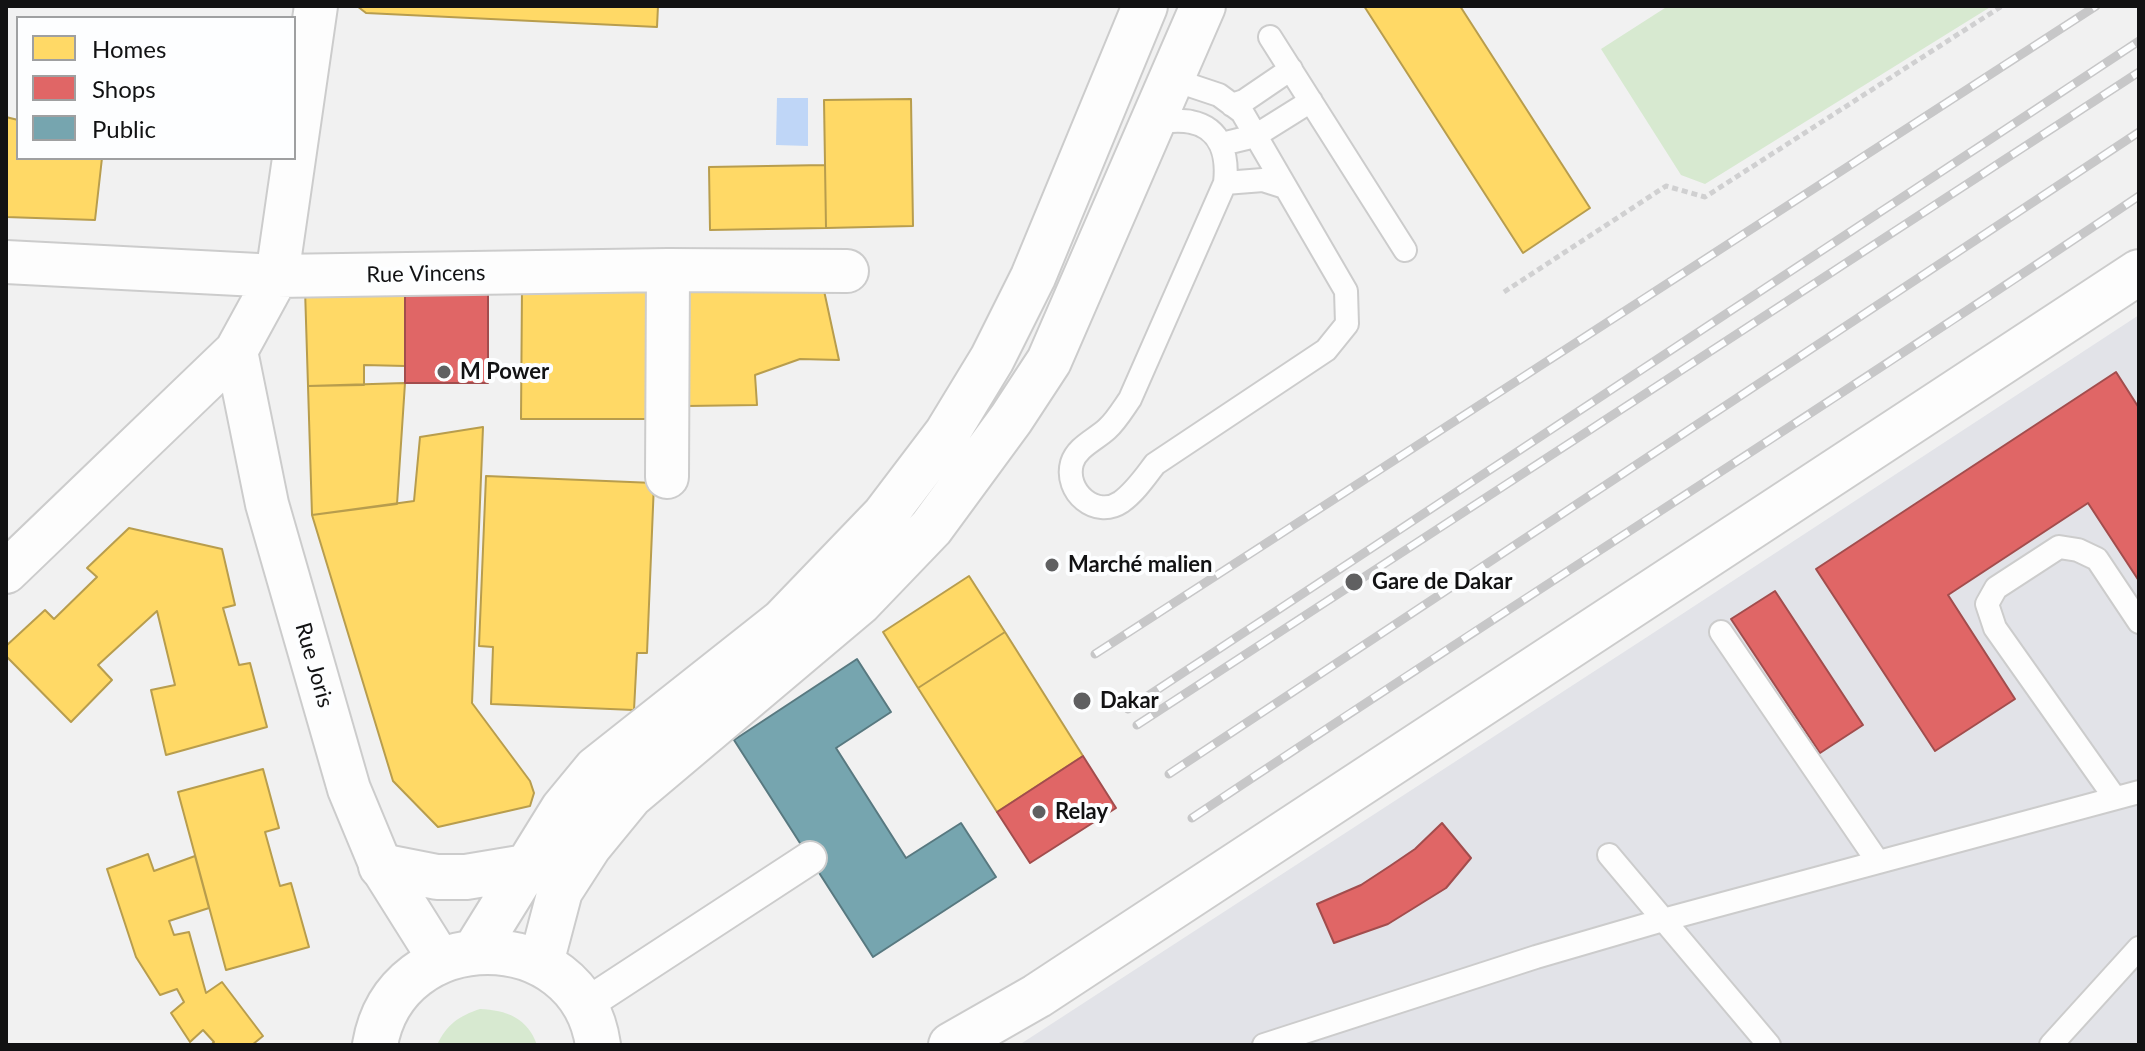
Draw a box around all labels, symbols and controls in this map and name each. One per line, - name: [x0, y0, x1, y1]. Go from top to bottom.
- legend: [16, 16, 296, 160]
- text: Homes: [92, 34, 166, 63]
- text: Shops: [92, 74, 156, 103]
- text: Public: [92, 114, 156, 143]
- street label: Rue Vincens: [366, 260, 486, 288]
- place label: M Power: [460, 359, 549, 385]
- marker: M Power: [435, 363, 453, 381]
- place label: Marché malien: [1068, 552, 1212, 578]
- marker: Marché malien: [1043, 556, 1061, 574]
- place label: Gare de Dakar: [1372, 569, 1512, 595]
- marker: Gare de Dakar: [1343, 571, 1365, 593]
- street label: Rue Joris: [289, 620, 339, 710]
- place label: Dakar: [1100, 688, 1159, 714]
- marker: Dakar: [1071, 690, 1093, 712]
- place label: Relay: [1055, 799, 1108, 825]
- marker: Relay: [1030, 803, 1048, 821]

